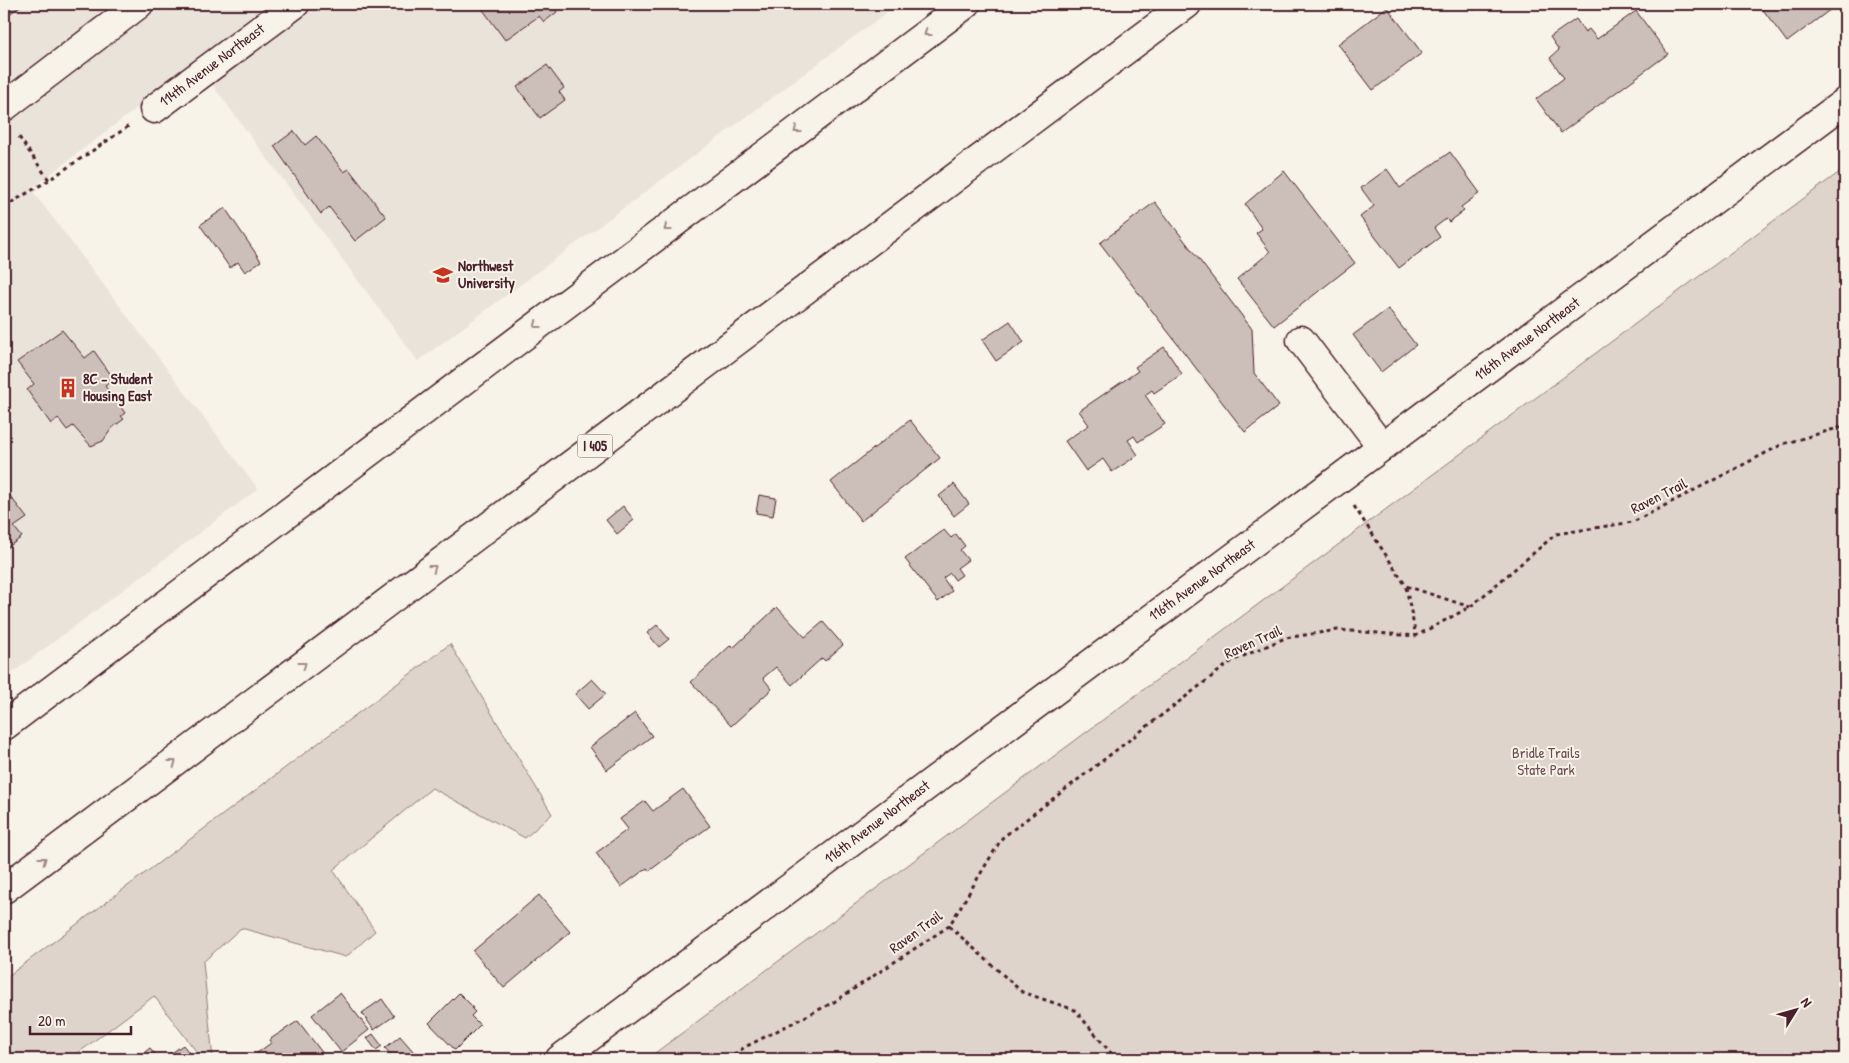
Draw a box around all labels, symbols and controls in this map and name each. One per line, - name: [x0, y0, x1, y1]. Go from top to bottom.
- street label: 114th Avenue Northeast: [155, 18, 269, 111]
- one-way arrow: [923, 27, 933, 36]
- one-way arrow: [794, 125, 803, 133]
- one-way arrow: [663, 222, 673, 231]
- place label: Northwest University: [458, 255, 515, 294]
- school or university icon: Northwest University: [432, 264, 454, 286]
- street label: 116th Avenue Northeast: [1470, 291, 1585, 385]
- one-way arrow: [533, 319, 543, 328]
- place label: 8C - Student Housing East: [83, 368, 153, 407]
- building icon: 8C - Student Housing East: [57, 377, 79, 399]
- road number: I 405: [578, 434, 612, 458]
- street label: Raven Trail: [1627, 472, 1691, 519]
- street label: 116th Avenue Northeast: [1144, 533, 1260, 626]
- one-way arrow: [427, 565, 436, 573]
- street label: Raven Trail: [1221, 620, 1285, 664]
- one-way arrow: [297, 662, 307, 671]
- park label: Bridle Trails State Park: [1512, 742, 1580, 780]
- one-way arrow: [167, 760, 176, 768]
- street label: 116th Avenue Northeast: [820, 774, 935, 868]
- one-way arrow: [37, 857, 47, 866]
- street label: Raven Trail: [885, 905, 947, 958]
- north arrow: [1772, 986, 1822, 1036]
- text: N: [1797, 993, 1817, 1011]
- scale bar: [30, 1003, 131, 1035]
- text: 20 m: [38, 1010, 65, 1031]

